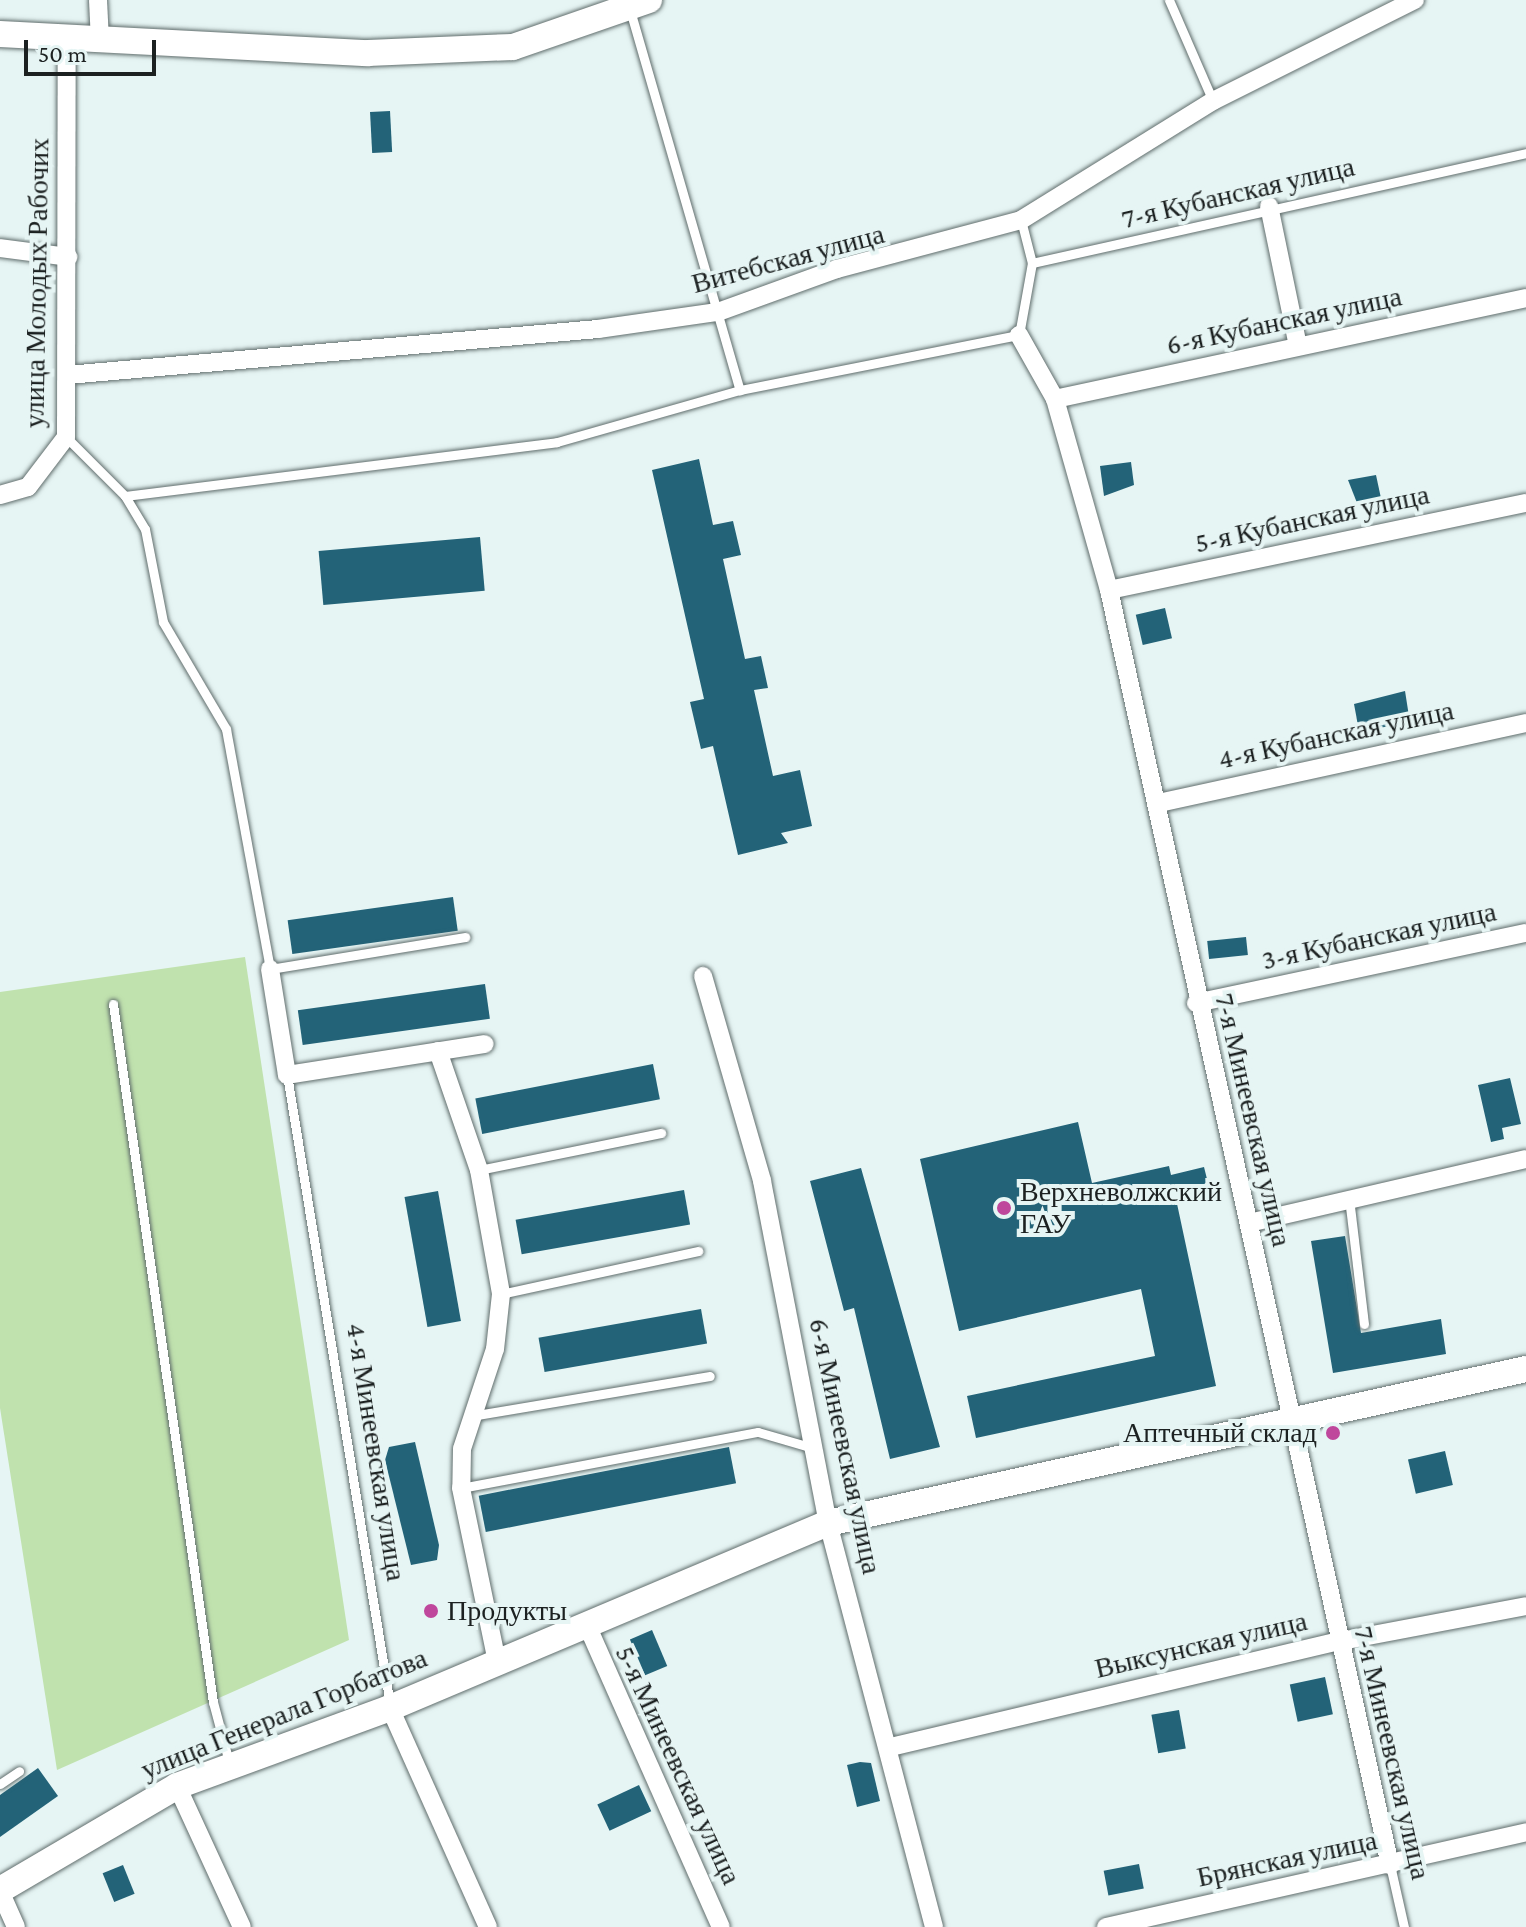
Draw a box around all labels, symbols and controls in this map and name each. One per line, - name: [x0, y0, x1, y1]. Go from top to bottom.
- scale bar: [28, 24, 160, 74]
- text: 50 m: [38, 40, 87, 67]
- street label: улица Молодых Рабочих: [18, 138, 56, 428]
- street label: 7-я Кубанская улица: [1118, 150, 1358, 236]
- street label: Витебская улица: [688, 217, 888, 301]
- street label: 6-я Кубанская улица: [1163, 280, 1405, 362]
- street label: 5-я Кубанская улица: [1192, 478, 1432, 560]
- street label: 4-я Кубанская улица: [1215, 694, 1457, 776]
- street label: 3-я Кубанская улица: [1259, 895, 1499, 977]
- street label: 7-я Минеевская улица: [1208, 990, 1298, 1250]
- place label: Верхневолжский ГАУ: [1020, 1175, 1222, 1241]
- marker: Верхневолжский ГАУ: [995, 1199, 1013, 1217]
- street label: 6-я Минеевская улица: [801, 1315, 889, 1577]
- street label: 4-я Минеевская улица: [339, 1321, 413, 1583]
- place label: Аптечный склад: [1123, 1416, 1317, 1450]
- marker: Аптечный склад: [1324, 1424, 1342, 1442]
- place label: Продукты: [447, 1594, 567, 1628]
- marker: Продукты: [422, 1602, 440, 1620]
- street label: Выксунская улица: [1092, 1604, 1310, 1686]
- street label: 7-я Минеевская улица: [1347, 1623, 1437, 1883]
- street label: 5-я Минеевская улица: [608, 1640, 748, 1890]
- street label: улица Генерала Горбатова: [136, 1641, 432, 1787]
- street label: Брянская улица: [1194, 1824, 1380, 1894]

